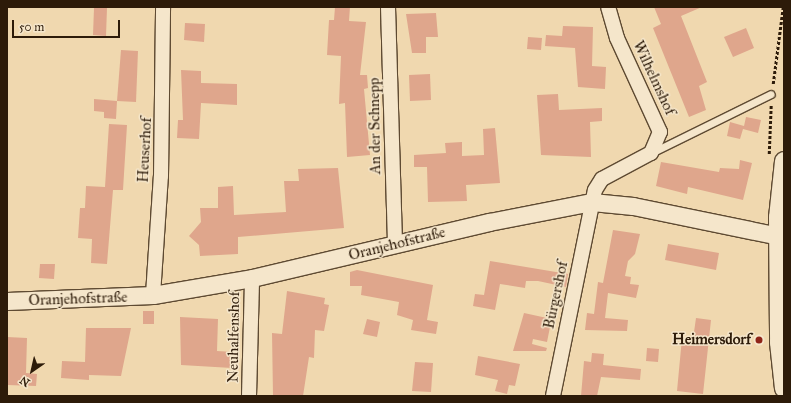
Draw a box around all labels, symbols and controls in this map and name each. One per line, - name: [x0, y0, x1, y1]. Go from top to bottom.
- scale bar: [14, 12, 122, 38]
- text: 50 m: [19, 20, 44, 34]
- street label: Wilhelmshof: [629, 38, 679, 118]
- street label: An der Schnepp: [365, 77, 385, 175]
- street label: Heuserhof: [134, 117, 156, 183]
- street label: Oranjehofstraße: [347, 223, 447, 265]
- street label: Bürgershof: [540, 259, 572, 331]
- street label: Oranjehofstraße: [28, 288, 128, 310]
- street label: Neuhalfenshof: [224, 291, 244, 383]
- place label: Heimersdorf: [672, 331, 751, 349]
- marker: Heimersdorf: [754, 335, 764, 345]
- north arrow: [12, 351, 52, 391]
- text: N: [18, 373, 33, 389]

